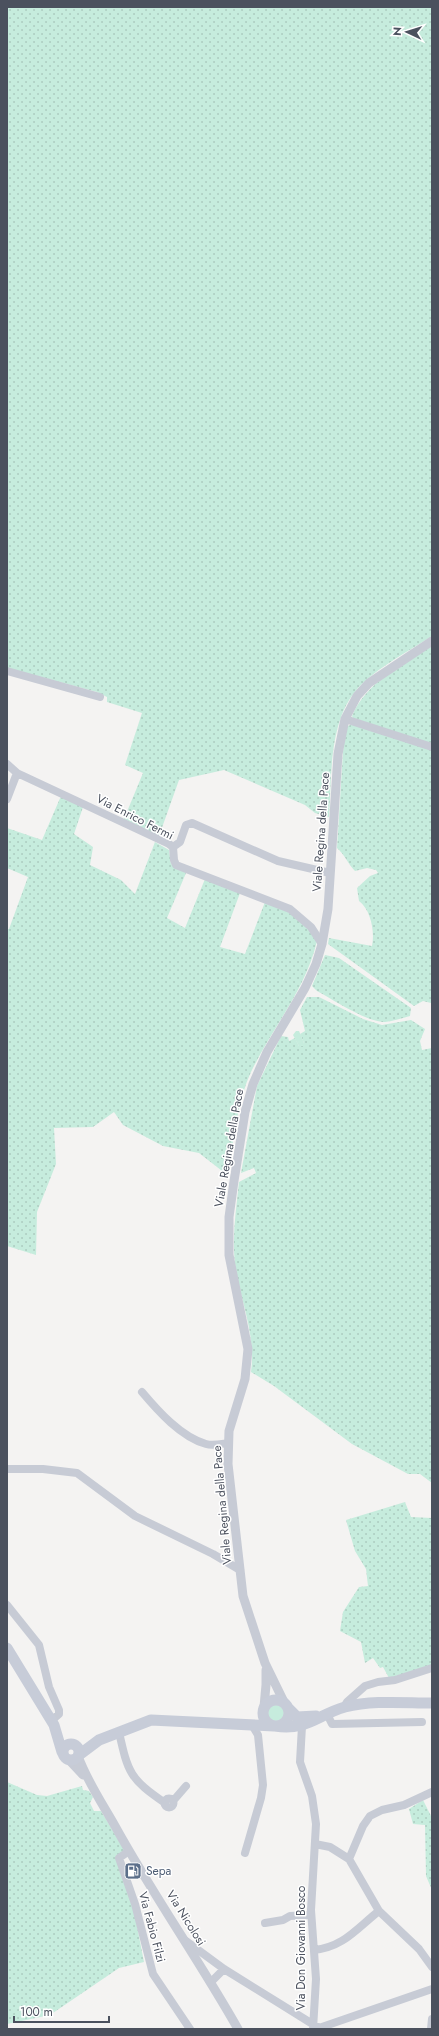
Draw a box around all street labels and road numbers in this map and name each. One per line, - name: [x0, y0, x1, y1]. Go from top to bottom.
- street label: Viale Regina della Pace: [308, 772, 334, 892]
- street label: Via Enrico Fermi: [93, 790, 177, 844]
- street label: Viale Regina della Pace: [210, 1087, 248, 1209]
- street label: Viale Regina della Pace: [208, 1445, 236, 1565]
- street label: Via Don Giovanni Bosco: [292, 1885, 310, 2010]
- street label: Via Nicolosi: [162, 1887, 210, 1949]
- street label: Via Fabio Filzi: [134, 1890, 170, 1964]

